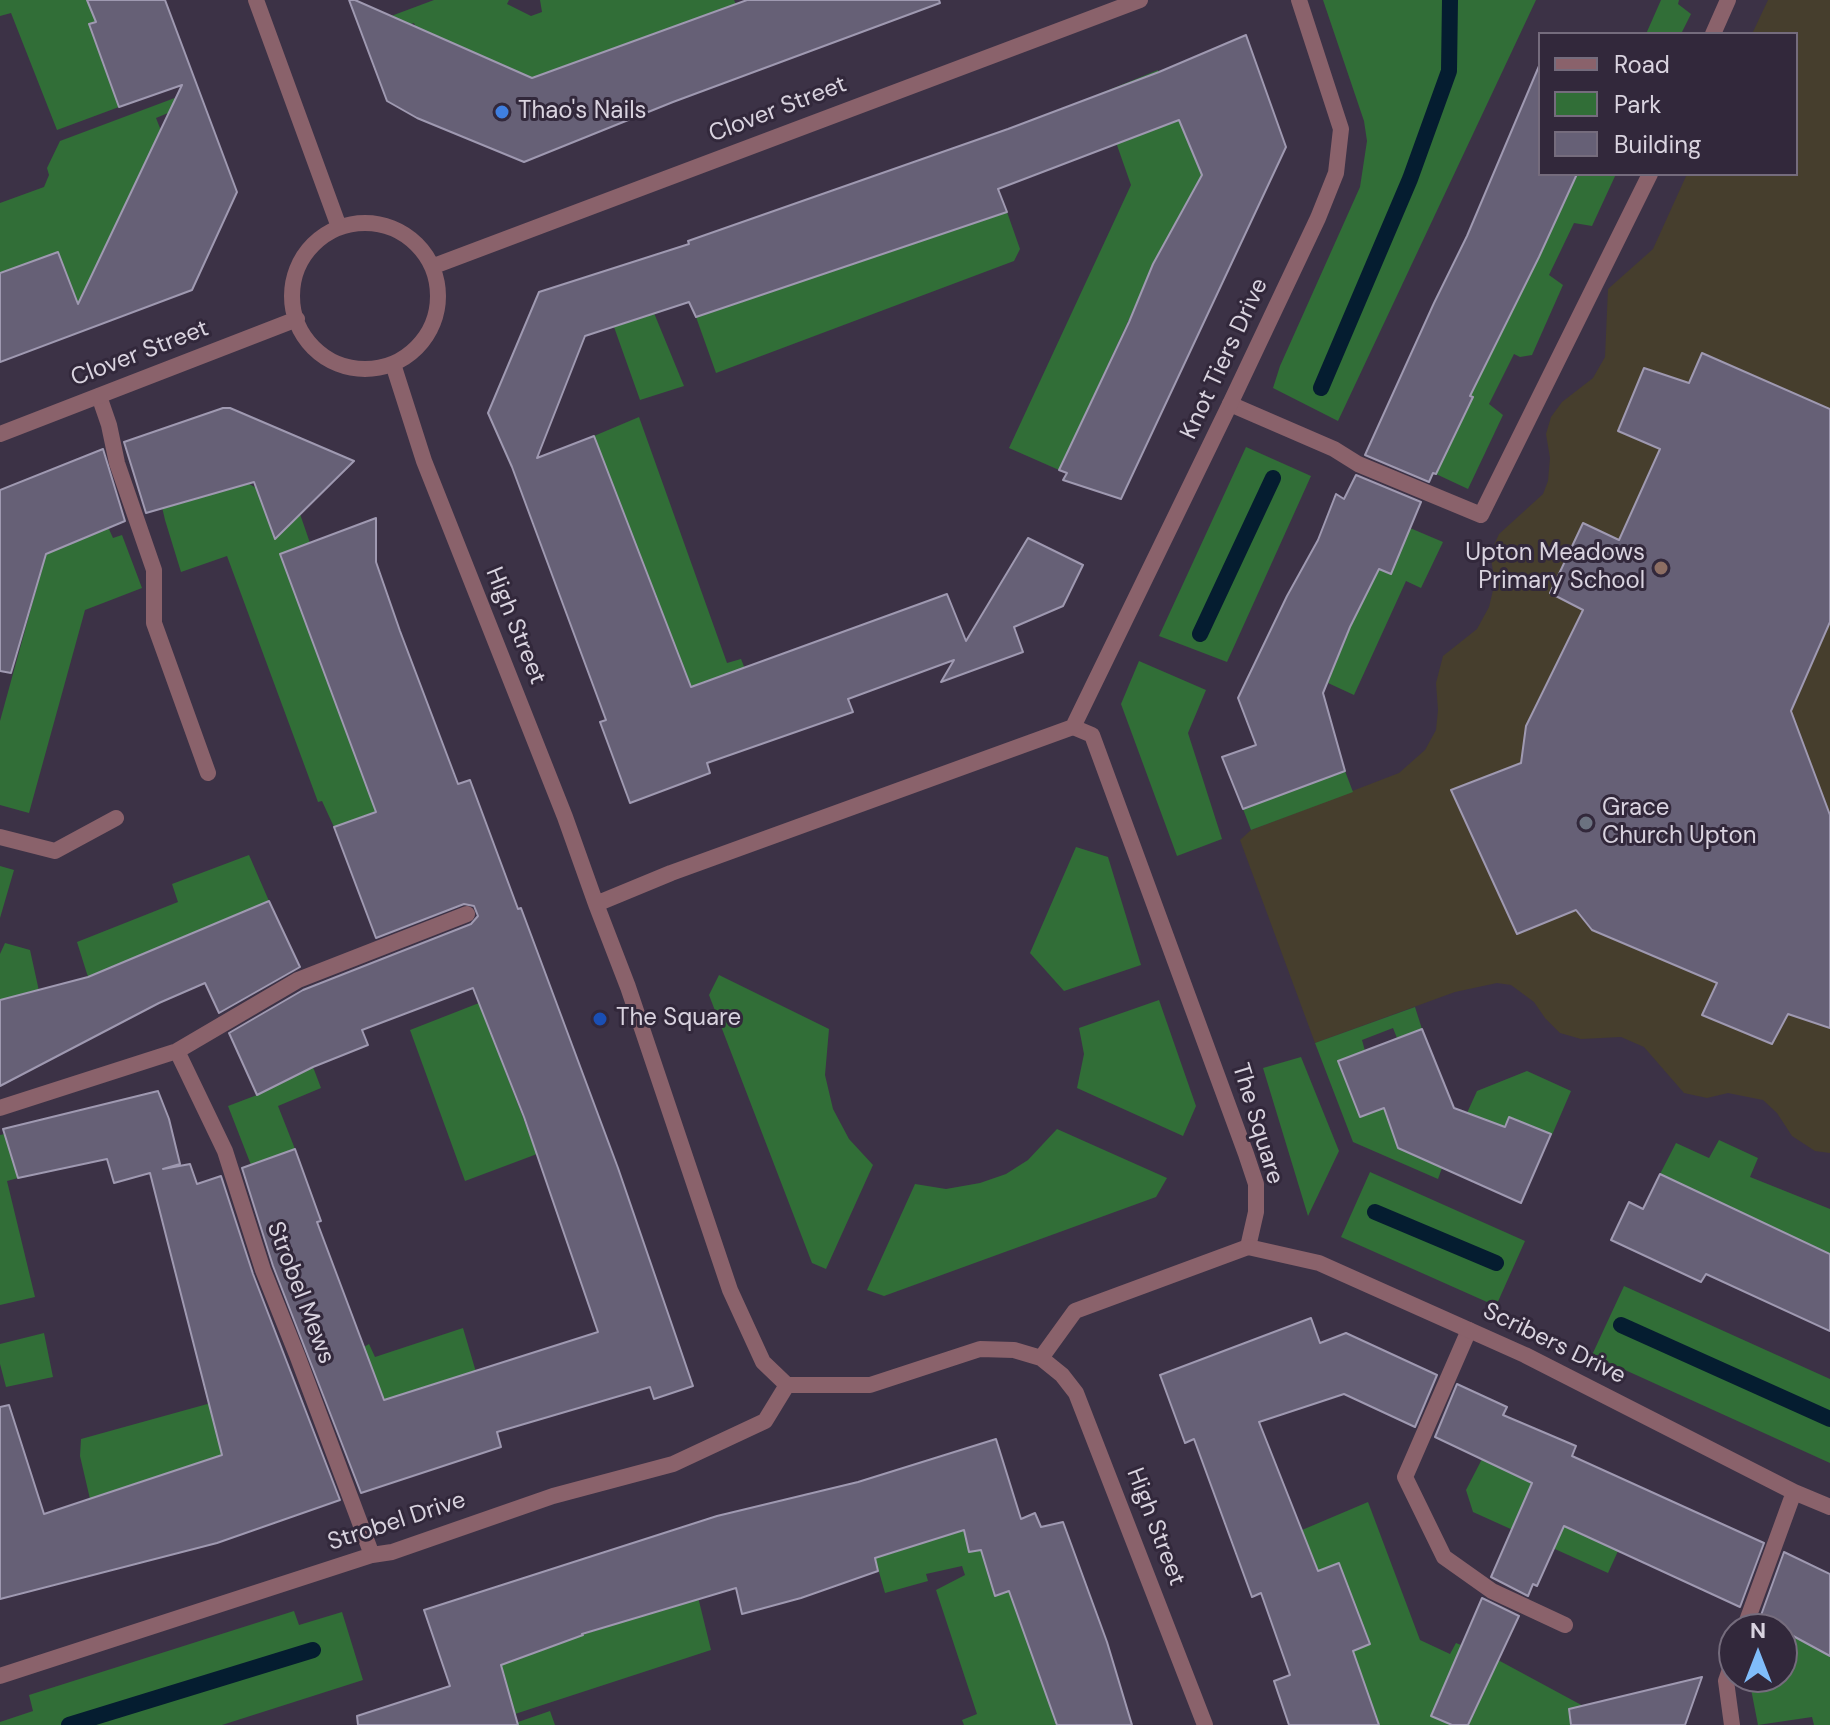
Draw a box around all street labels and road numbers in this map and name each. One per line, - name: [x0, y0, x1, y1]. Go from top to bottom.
- street label: Clover Street: [705, 71, 851, 149]
- street label: Knot Tiers Drive: [1175, 274, 1275, 444]
- street label: Clover Street: [67, 315, 213, 393]
- street label: High Street: [478, 563, 552, 689]
- street label: The Square: [1225, 1060, 1289, 1188]
- street label: Strobel Mews: [260, 1218, 340, 1368]
- street label: Scribers Drive: [1478, 1297, 1630, 1391]
- street label: High Street: [1119, 1464, 1191, 1590]
- street label: Strobel Drive: [324, 1486, 470, 1558]

